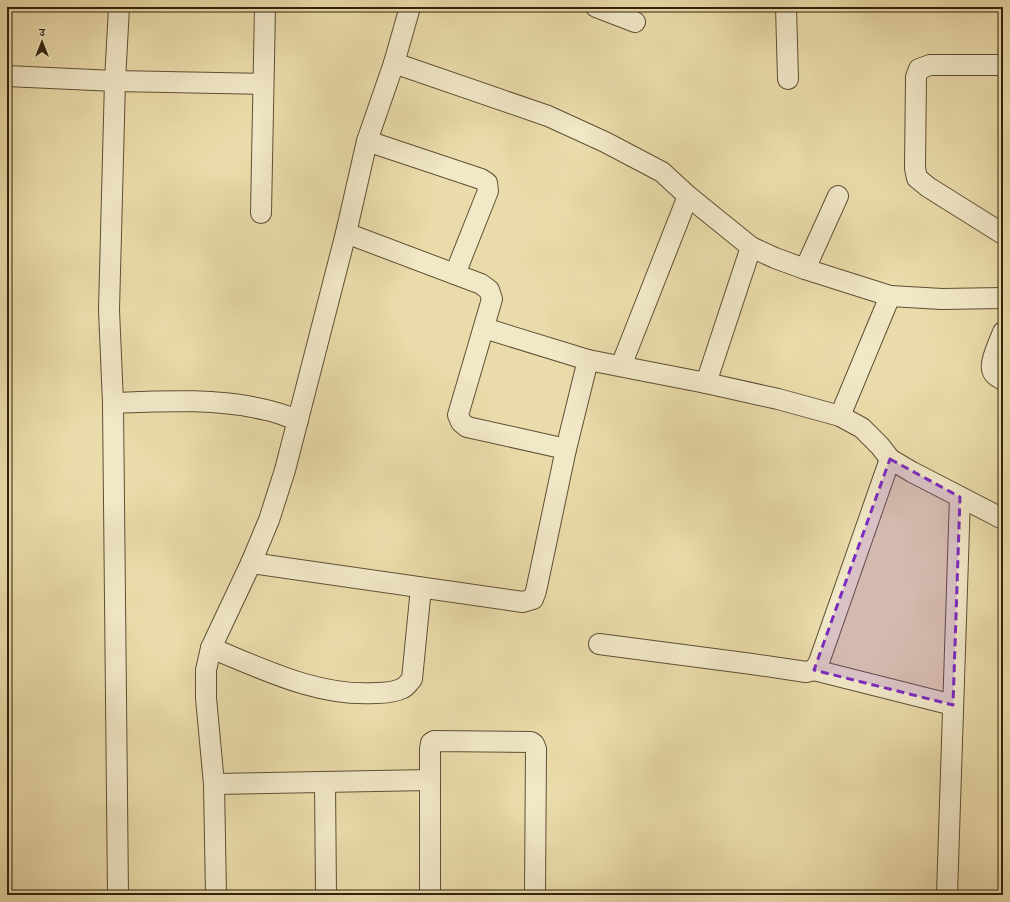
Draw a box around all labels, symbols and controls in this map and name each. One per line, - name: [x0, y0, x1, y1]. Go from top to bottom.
- north arrow: [22, 22, 62, 62]
- text: उ: [38, 25, 46, 39]

